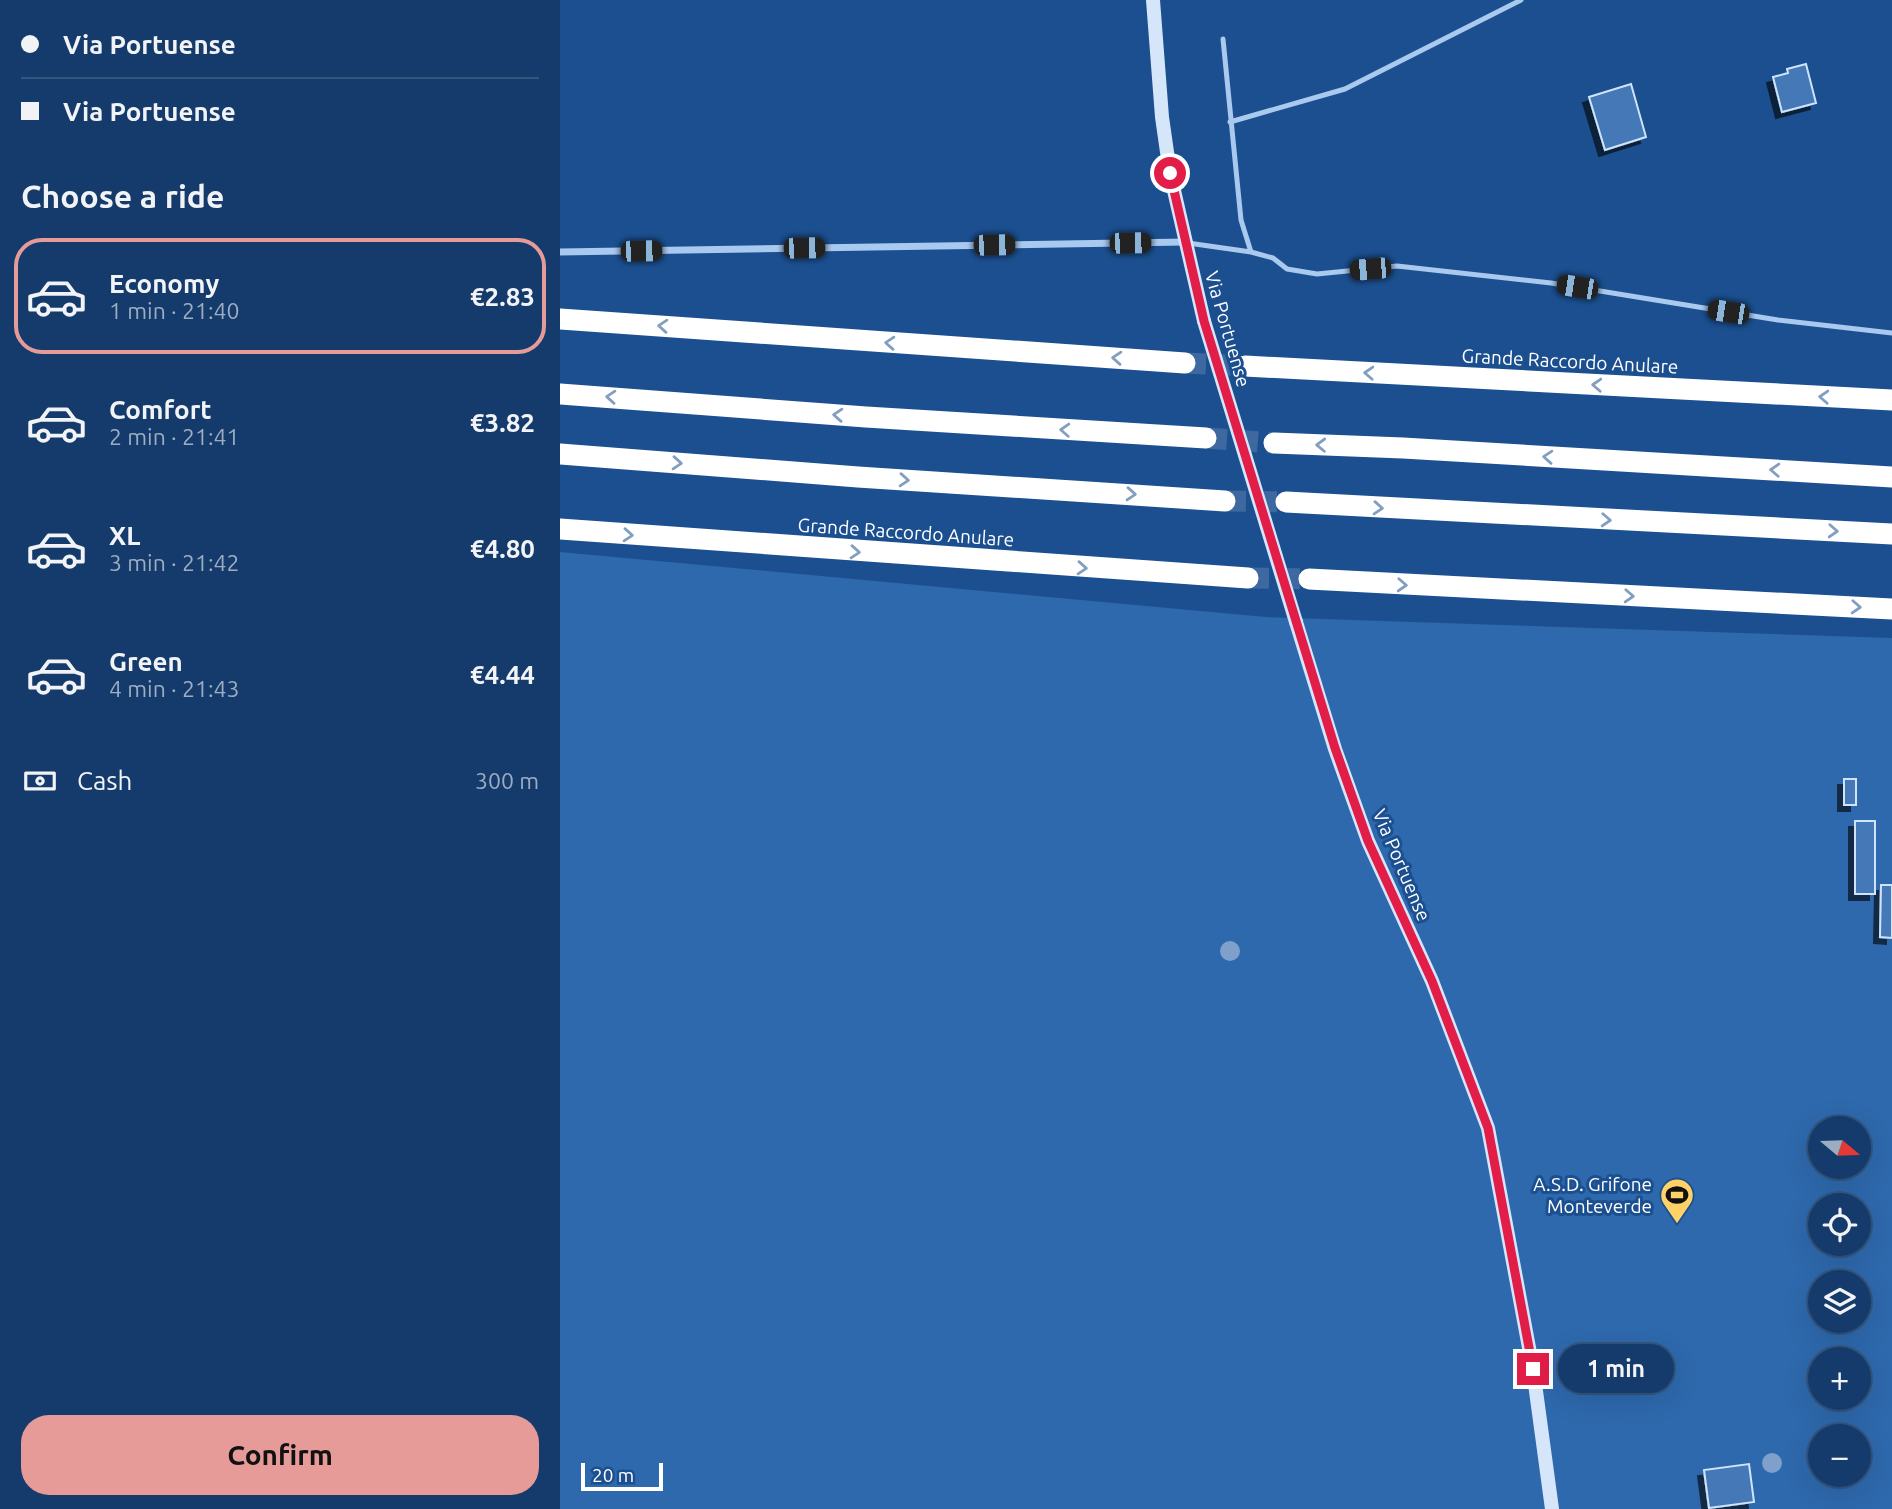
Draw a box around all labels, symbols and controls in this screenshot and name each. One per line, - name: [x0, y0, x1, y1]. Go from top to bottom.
- text: Via Portuense: [63, 30, 236, 59]
- text: Via Portuense: [63, 97, 236, 126]
- route start: [1154, 157, 1186, 189]
- text: Choose a ride: [21, 178, 224, 214]
- car: [1109, 232, 1152, 254]
- car: [973, 234, 1016, 256]
- car: [783, 237, 826, 259]
- car: [620, 240, 663, 262]
- car: [1349, 257, 1392, 281]
- icon: car: [25, 265, 88, 328]
- text: Economy: [109, 269, 219, 298]
- street label: Via Portuense: [1201, 269, 1255, 389]
- car: [1555, 273, 1600, 301]
- text: €2.83: [470, 282, 535, 311]
- text: 1 min · 21:40: [109, 298, 240, 323]
- car: [1706, 298, 1751, 326]
- one-way arrow: [657, 319, 668, 334]
- one-way arrow: [884, 335, 895, 350]
- street label: Grande Raccordo Anulare: [1461, 344, 1679, 378]
- one-way arrow: [1111, 351, 1122, 366]
- one-way arrow: [1364, 366, 1375, 381]
- one-way arrow: [1591, 378, 1602, 393]
- one-way arrow: [1818, 389, 1829, 404]
- one-way arrow: [605, 390, 616, 405]
- icon: car: [25, 391, 88, 454]
- text: Comfort: [109, 395, 212, 424]
- text: €3.82: [470, 408, 535, 437]
- one-way arrow: [832, 408, 843, 423]
- one-way arrow: [1059, 423, 1070, 438]
- text: 2 min · 21:41: [109, 424, 240, 449]
- one-way arrow: [1315, 438, 1326, 453]
- one-way arrow: [1542, 450, 1553, 465]
- one-way arrow: [672, 455, 683, 470]
- one-way arrow: [1769, 463, 1780, 478]
- one-way arrow: [899, 472, 910, 487]
- one-way arrow: [1126, 487, 1137, 502]
- one-way arrow: [1373, 500, 1384, 515]
- one-way arrow: [1600, 512, 1611, 527]
- street label: Grande Raccordo Anulare: [797, 513, 1015, 551]
- icon: car: [25, 517, 88, 580]
- text: XL: [109, 521, 140, 550]
- one-way arrow: [1828, 524, 1839, 539]
- one-way arrow: [623, 527, 634, 542]
- text: €4.80: [470, 534, 535, 563]
- one-way arrow: [850, 544, 861, 559]
- text: 3 min · 21:42: [109, 550, 240, 575]
- one-way arrow: [1077, 560, 1088, 575]
- one-way arrow: [1396, 578, 1407, 593]
- one-way arrow: [1624, 589, 1635, 604]
- one-way arrow: [1851, 600, 1862, 615]
- icon: car: [25, 643, 88, 706]
- text: Green: [109, 647, 183, 676]
- text: €4.44: [470, 660, 535, 689]
- text: 4 min · 21:43: [109, 676, 240, 701]
- icon: cash: [21, 762, 59, 800]
- text: Cash: [77, 766, 132, 795]
- text: 300 m: [475, 768, 539, 793]
- street label: Via Portuense: [1369, 806, 1435, 924]
- north arrow: [1808, 1116, 1871, 1180]
- map controls: [1808, 1116, 1871, 1487]
- place label: A.S.D. Grifone Monteverde: [1533, 1173, 1652, 1217]
- sports icon: A.S.D. Grifone Monteverde: [1658, 1176, 1696, 1225]
- button: locate: [1808, 1193, 1871, 1256]
- button: layers: [1808, 1270, 1871, 1333]
- callout: 1 min: [1558, 1344, 1673, 1394]
- button: +: [1808, 1347, 1871, 1410]
- route end: [1517, 1353, 1549, 1385]
- text: 1 min: [1587, 1356, 1645, 1381]
- button: Confirm: [21, 1415, 539, 1495]
- button: −: [1808, 1424, 1871, 1487]
- scale bar: [581, 1460, 663, 1492]
- text: 20 m: [592, 1464, 634, 1486]

